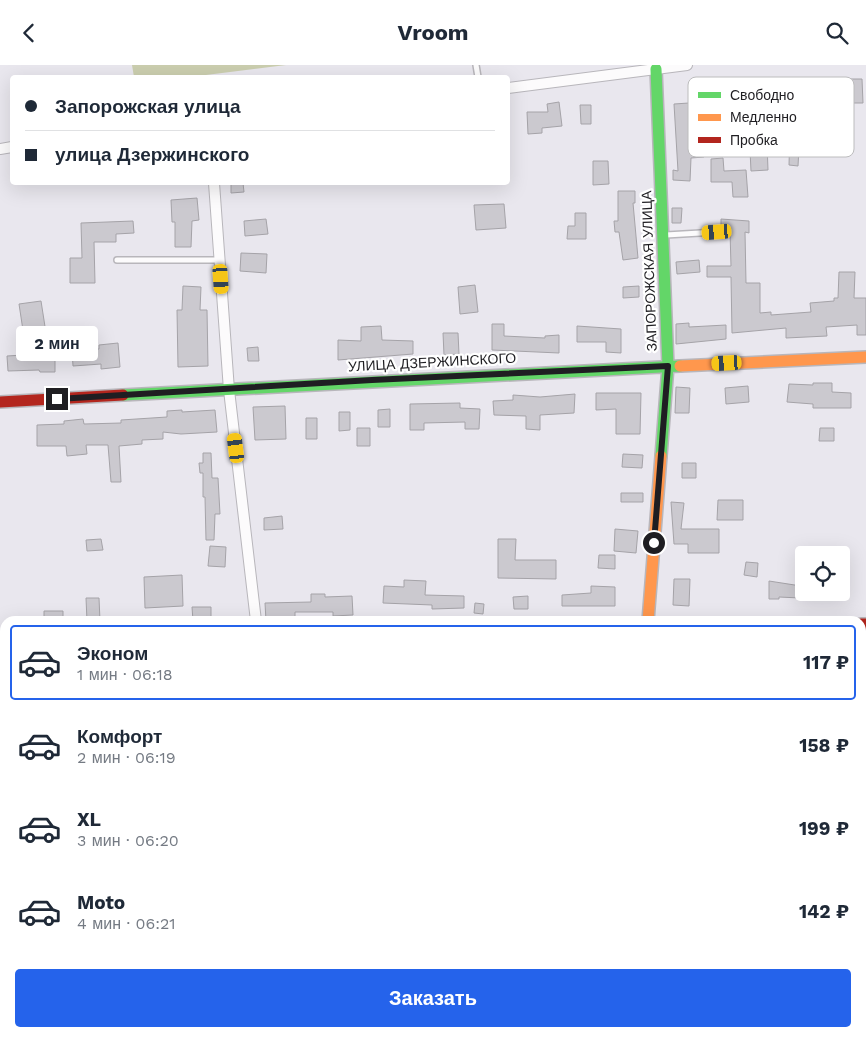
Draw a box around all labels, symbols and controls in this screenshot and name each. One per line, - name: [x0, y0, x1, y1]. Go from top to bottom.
- icon: back: [15, 19, 43, 47]
- icon: search: [823, 19, 851, 47]
- text: Vroom: [397, 20, 469, 45]
- legend: [688, 77, 854, 157]
- text: Свободно: [730, 87, 795, 103]
- text: Запорожская улица: [55, 95, 240, 118]
- text: Медленно: [730, 109, 797, 125]
- text: Пробка: [730, 132, 778, 148]
- text: улица Дзержинского: [55, 143, 249, 166]
- street label: ЗАПОРОЖСКАЯ УЛИЦА: [638, 190, 660, 352]
- car: [701, 223, 732, 241]
- car: [212, 264, 229, 294]
- callout: 2 мин: [16, 327, 98, 361]
- text: 2 мин: [34, 334, 80, 353]
- street label: УЛИЦА ДЗЕРЖИНСКОГО: [348, 350, 517, 374]
- car: [711, 355, 742, 371]
- route end: [46, 388, 68, 410]
- car: [226, 432, 245, 464]
- route start: [643, 532, 665, 554]
- map controls: [795, 546, 850, 601]
- button: locate: [795, 546, 850, 601]
- icon: car: [17, 640, 62, 685]
- text: Эконом: [77, 642, 148, 665]
- text: 117 ₽: [803, 651, 849, 674]
- text: 1 мин · 06:18: [77, 665, 173, 684]
- icon: car: [17, 723, 62, 768]
- text: Комфорт: [77, 725, 162, 748]
- text: 158 ₽: [799, 734, 849, 757]
- text: 2 мин · 06:19: [77, 748, 176, 767]
- icon: car: [17, 806, 62, 851]
- text: XL: [77, 808, 101, 831]
- text: 199 ₽: [799, 817, 849, 840]
- text: 3 мин · 06:20: [77, 831, 179, 850]
- icon: car: [17, 889, 62, 934]
- text: Moto: [77, 891, 125, 914]
- text: 142 ₽: [799, 900, 849, 923]
- text: 4 мин · 06:21: [77, 914, 176, 933]
- button: Заказать: [15, 969, 851, 1027]

